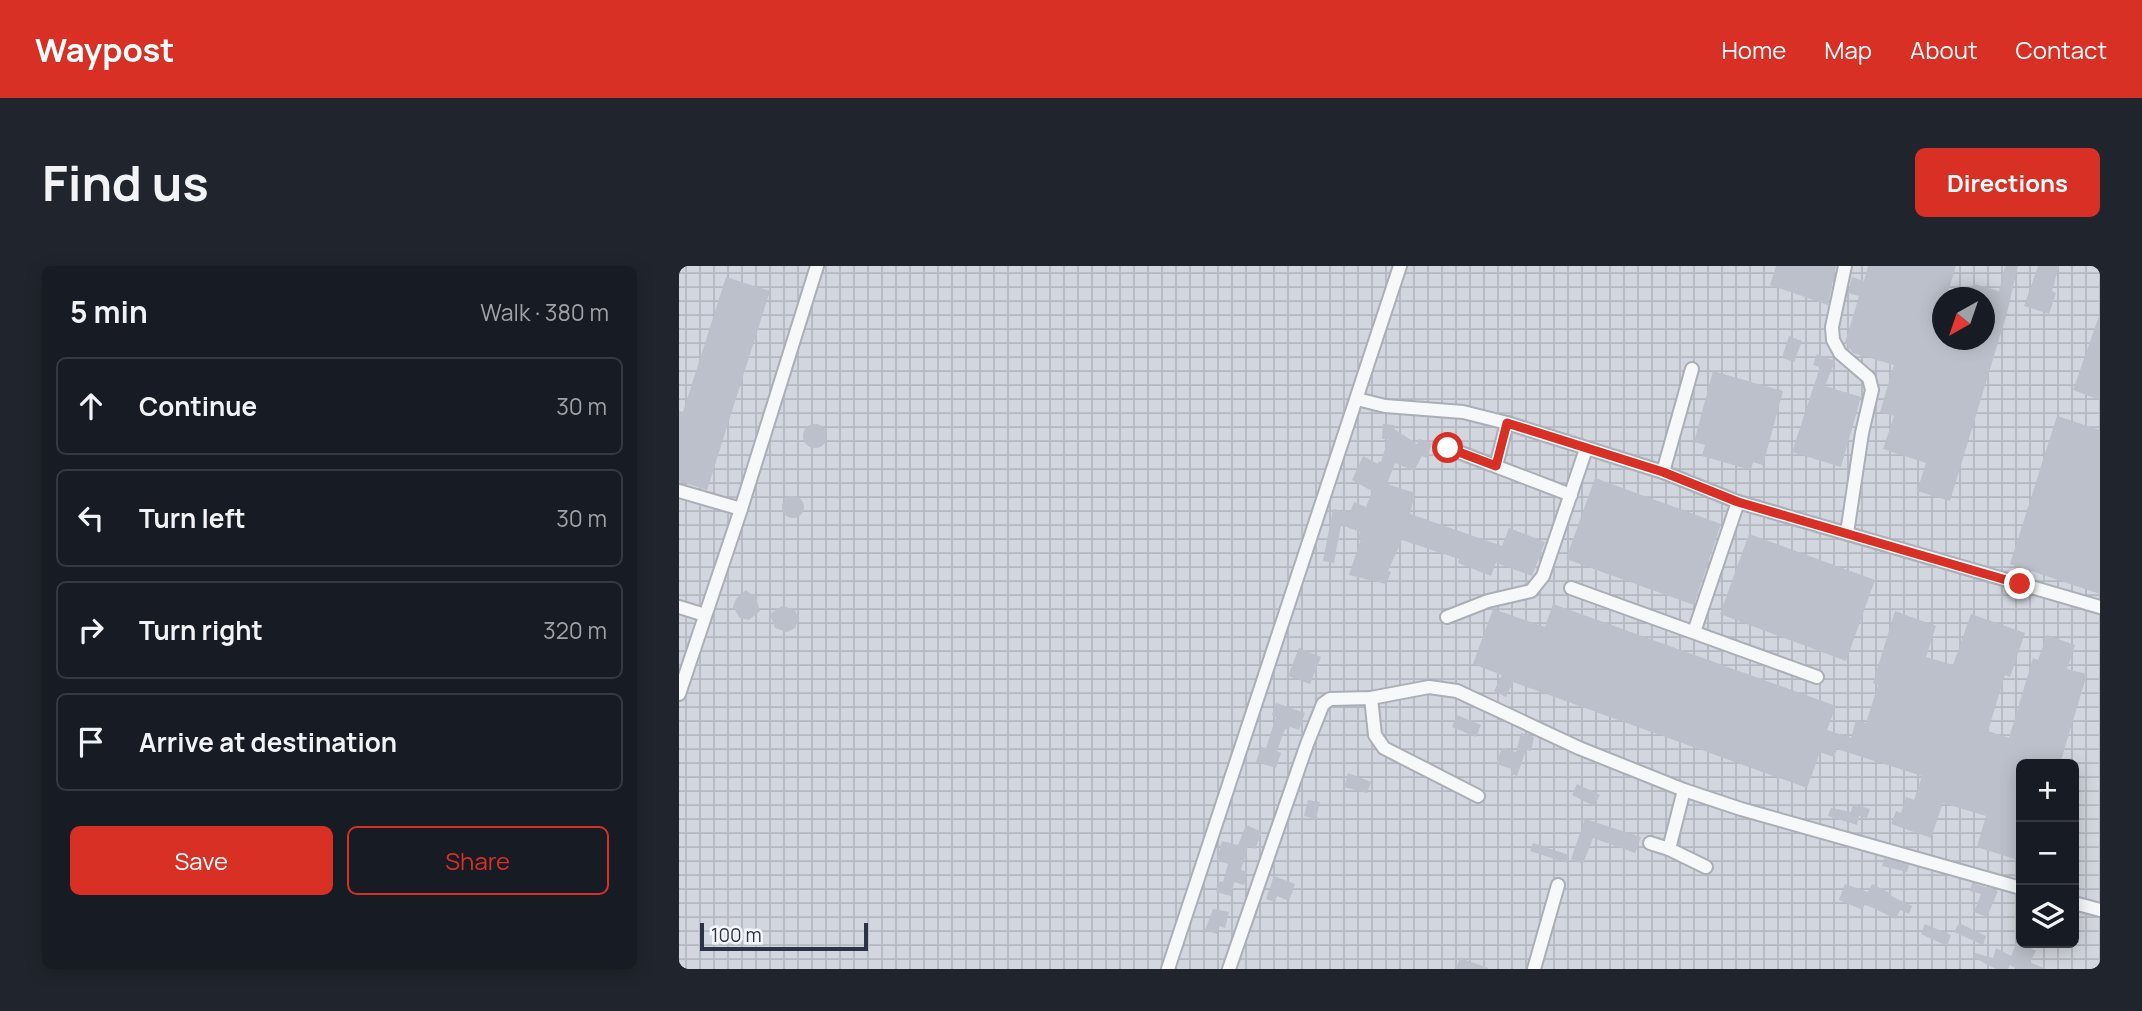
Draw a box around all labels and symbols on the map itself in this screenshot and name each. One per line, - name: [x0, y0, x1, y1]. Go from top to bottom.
- north arrow: [1932, 287, 1995, 350]
- route start: [1432, 432, 1463, 463]
- route end: [2004, 568, 2035, 599]
- scale bar: [700, 920, 868, 952]

